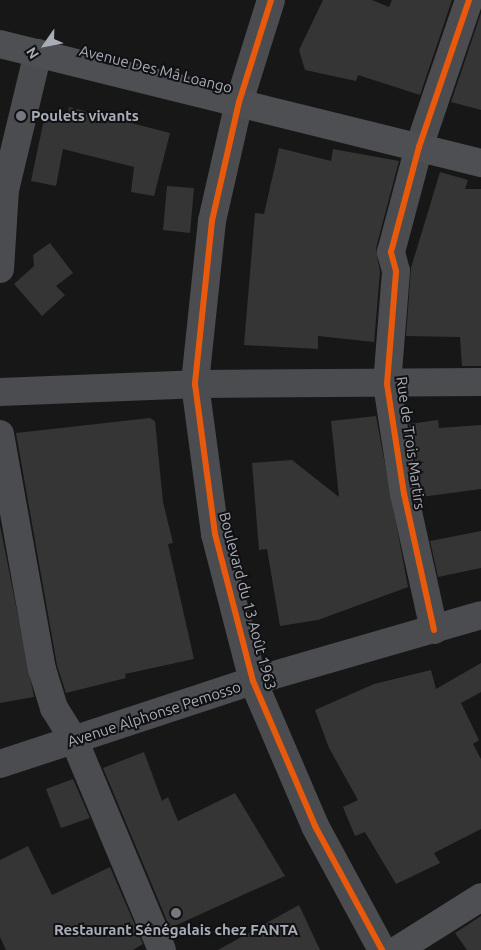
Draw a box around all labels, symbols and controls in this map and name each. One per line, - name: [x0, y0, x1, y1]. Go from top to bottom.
- north arrow: [20, 20, 70, 70]
- street label: Avenue Des Mâ Loango: [78, 41, 234, 97]
- text: N: [23, 44, 42, 62]
- place label: Poulets vivants: [31, 107, 139, 125]
- marker: Poulets vivants: [15, 110, 27, 122]
- street label: Rue de Trois Martirs: [393, 375, 429, 511]
- street label: Boulevard du 13 Août 1963: [216, 510, 280, 692]
- street label: Avenue Alphonse Pemosso: [65, 677, 243, 751]
- marker: Restaurant Sénégalais chez FANTA: [170, 907, 182, 919]
- place label: Restaurant Sénégalais chez FANTA: [54, 921, 298, 939]

